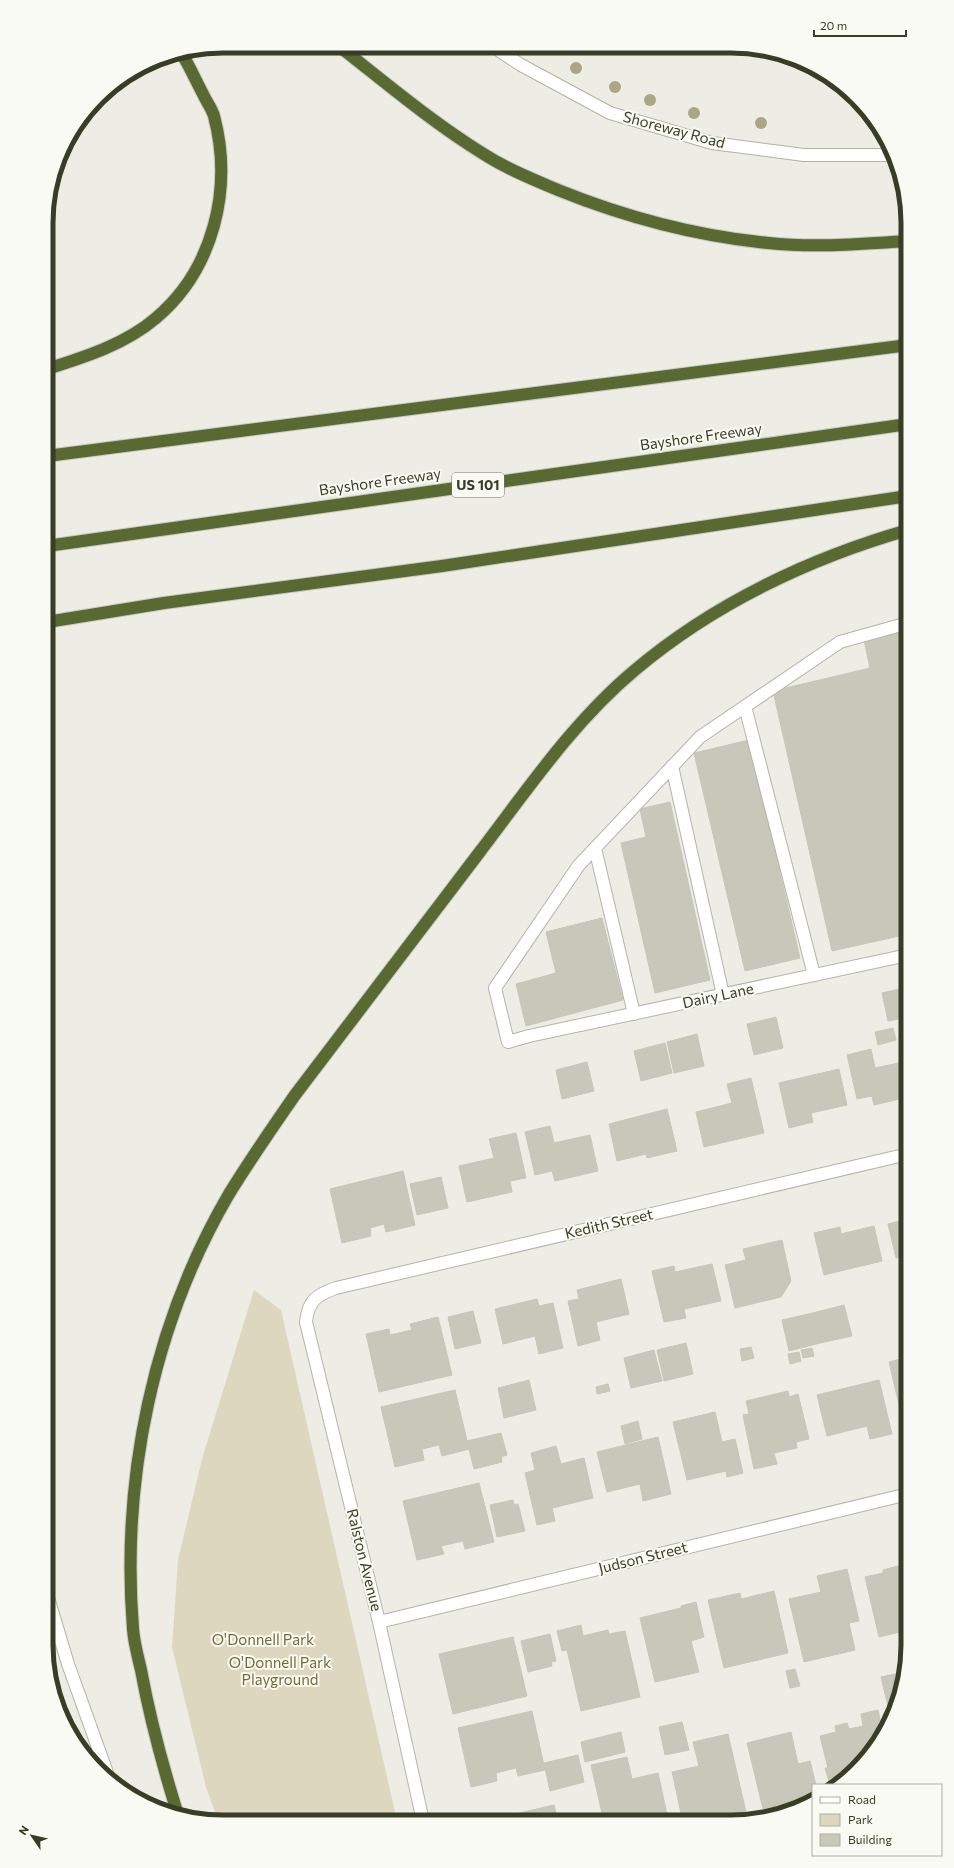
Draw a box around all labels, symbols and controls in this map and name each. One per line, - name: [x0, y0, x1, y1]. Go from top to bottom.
- scale bar: [814, 12, 906, 38]
- text: 20 m: [820, 18, 847, 32]
- street label: Shoreway Road: [621, 107, 727, 151]
- street label: Bayshore Freeway: [639, 419, 763, 453]
- street label: Bayshore Freeway: [318, 464, 442, 498]
- road number: US 101: [452, 473, 504, 497]
- street label: Dairy Lane: [681, 979, 755, 1011]
- street label: Kedith Street: [563, 1204, 655, 1242]
- street label: Ralston Avenue: [344, 1507, 386, 1613]
- street label: Judson Street: [596, 1537, 689, 1577]
- park label: O'Donnell Park: [212, 1630, 314, 1648]
- park label: O'Donnell Park Playground: [229, 1653, 331, 1688]
- legend: [812, 1784, 942, 1856]
- text: Road: [848, 1792, 876, 1806]
- text: Park: [848, 1812, 874, 1826]
- north arrow: [12, 1816, 52, 1856]
- text: N: [16, 1823, 31, 1837]
- text: Building: [848, 1832, 892, 1846]

